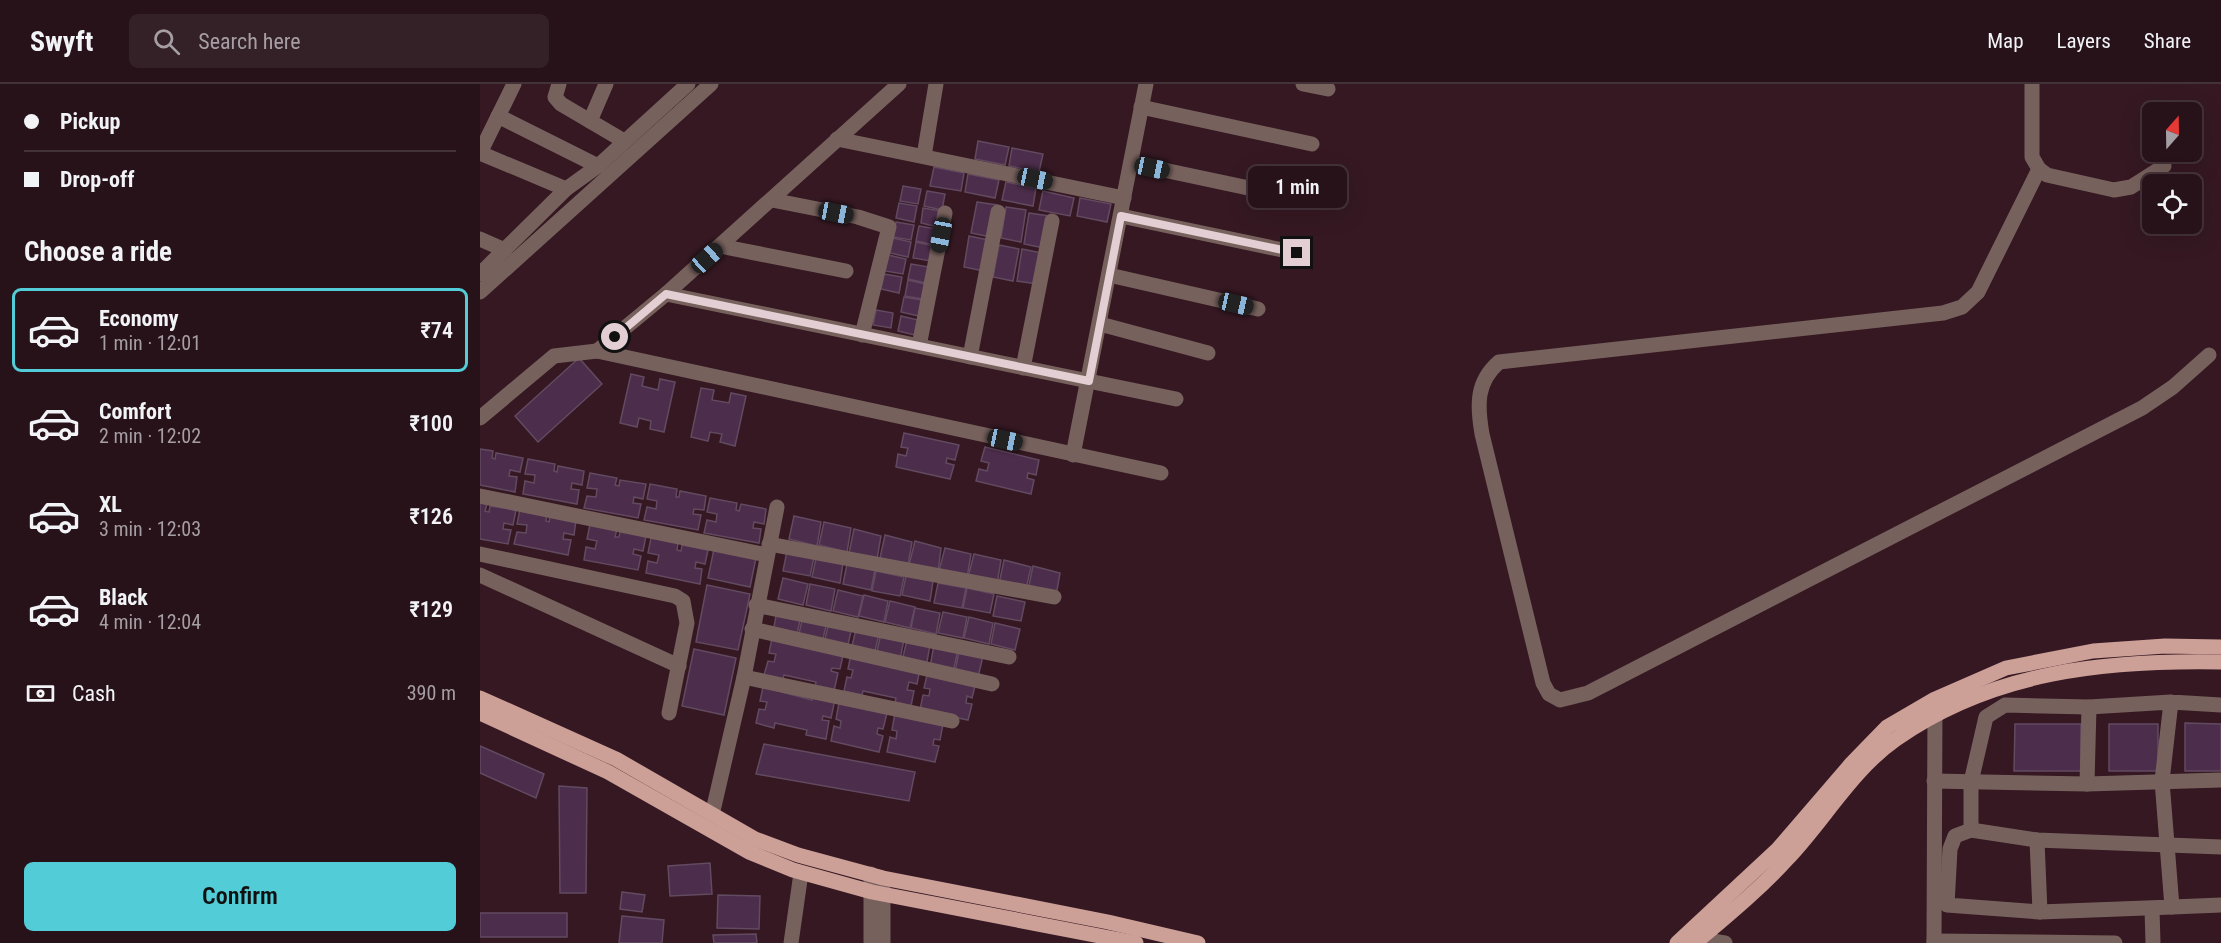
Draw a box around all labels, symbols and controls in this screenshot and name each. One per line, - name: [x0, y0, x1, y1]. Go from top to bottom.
- search box: [129, 14, 549, 68]
- text: Swyft: [30, 25, 93, 58]
- icon: search: [150, 25, 183, 58]
- text: Search here: [198, 29, 301, 54]
- text: Map: [1987, 29, 2024, 53]
- text: Layers: [2057, 29, 2111, 53]
- text: Share: [2144, 29, 2191, 53]
- north arrow: [2142, 102, 2202, 162]
- map controls: [2142, 102, 2202, 234]
- text: Pickup: [60, 109, 120, 134]
- car: [1133, 155, 1171, 181]
- car: [1016, 166, 1054, 192]
- callout: 1 min: [1248, 166, 1346, 208]
- text: Drop-off: [60, 167, 134, 192]
- button: locate: [2142, 174, 2202, 234]
- text: 1 min: [1275, 175, 1320, 199]
- car: [817, 201, 855, 225]
- car: [929, 216, 953, 254]
- text: Choose a ride: [24, 236, 172, 268]
- car: [688, 239, 726, 277]
- route end: [1283, 239, 1310, 266]
- car: [1216, 291, 1256, 317]
- icon: car: [27, 303, 81, 357]
- text: Economy: [99, 306, 179, 331]
- text: ₹74: [421, 318, 453, 343]
- route start: [601, 323, 628, 350]
- text: 1 min · 12:01: [99, 331, 201, 355]
- icon: car: [27, 396, 81, 450]
- text: Comfort: [99, 399, 172, 424]
- text: ₹100: [409, 411, 453, 436]
- text: 2 min · 12:02: [99, 424, 201, 448]
- car: [986, 427, 1024, 453]
- icon: car: [27, 489, 81, 543]
- text: XL: [99, 492, 122, 517]
- text: ₹126: [409, 504, 453, 529]
- text: 3 min · 12:03: [99, 517, 201, 541]
- icon: car: [27, 582, 81, 636]
- text: Black: [99, 585, 148, 610]
- text: ₹129: [409, 597, 453, 622]
- text: 4 min · 12:04: [99, 610, 201, 634]
- icon: cash: [24, 677, 57, 710]
- text: Cash: [72, 681, 116, 706]
- text: 390 m: [407, 681, 456, 705]
- button: Confirm: [24, 862, 456, 931]

